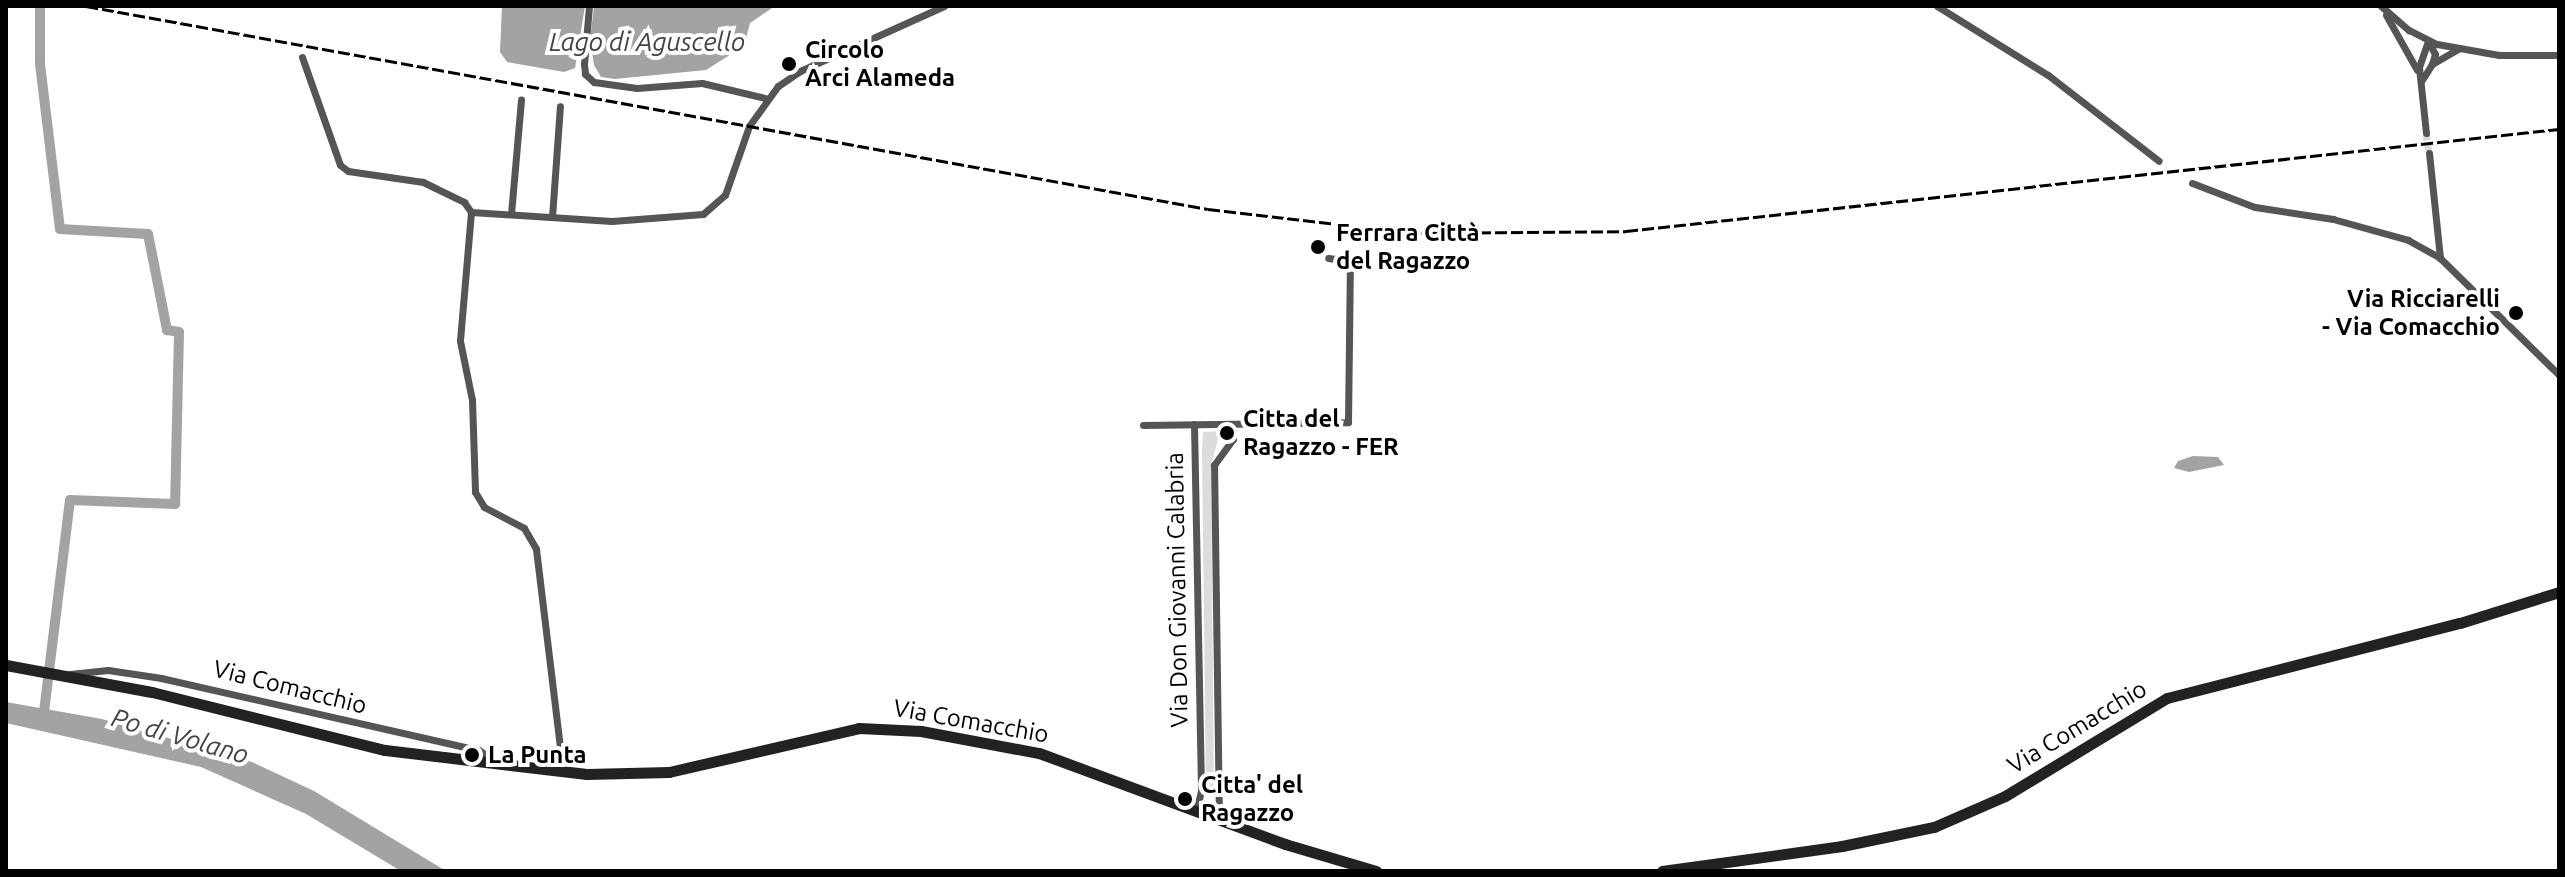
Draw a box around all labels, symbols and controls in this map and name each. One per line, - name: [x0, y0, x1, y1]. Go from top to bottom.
- water label: Lago di Aguscello: [549, 26, 745, 58]
- place label: Circolo Arci Alameda: [805, 36, 955, 92]
- marker: Circolo Arci Alameda: [780, 55, 798, 73]
- place label: Ferrara Città del Ragazzo: [1336, 219, 1479, 275]
- marker: Ferrara Città del Ragazzo: [1307, 236, 1329, 258]
- place label: Via Ricciarelli - Via Comacchio: [2322, 285, 2500, 341]
- marker: Via Ricciarelli - Via Comacchio: [2507, 304, 2525, 322]
- place label: Citta del Ragazzo - FER: [1243, 405, 1399, 461]
- marker: Citta del Ragazzo - FER: [1218, 424, 1236, 442]
- street label: Via Don Giovanni Calabria: [1160, 452, 1194, 728]
- street label: Via Comacchio: [210, 654, 370, 720]
- street label: Via Comacchio: [2002, 674, 2152, 780]
- street label: Via Comacchio: [891, 693, 1051, 749]
- water label: Po di Volano: [108, 702, 252, 770]
- place label: La Punta: [488, 741, 586, 769]
- marker: La Punta: [463, 746, 481, 764]
- place label: Citta' del Ragazzo: [1201, 771, 1303, 827]
- marker: Citta' del Ragazzo: [1176, 790, 1194, 808]

